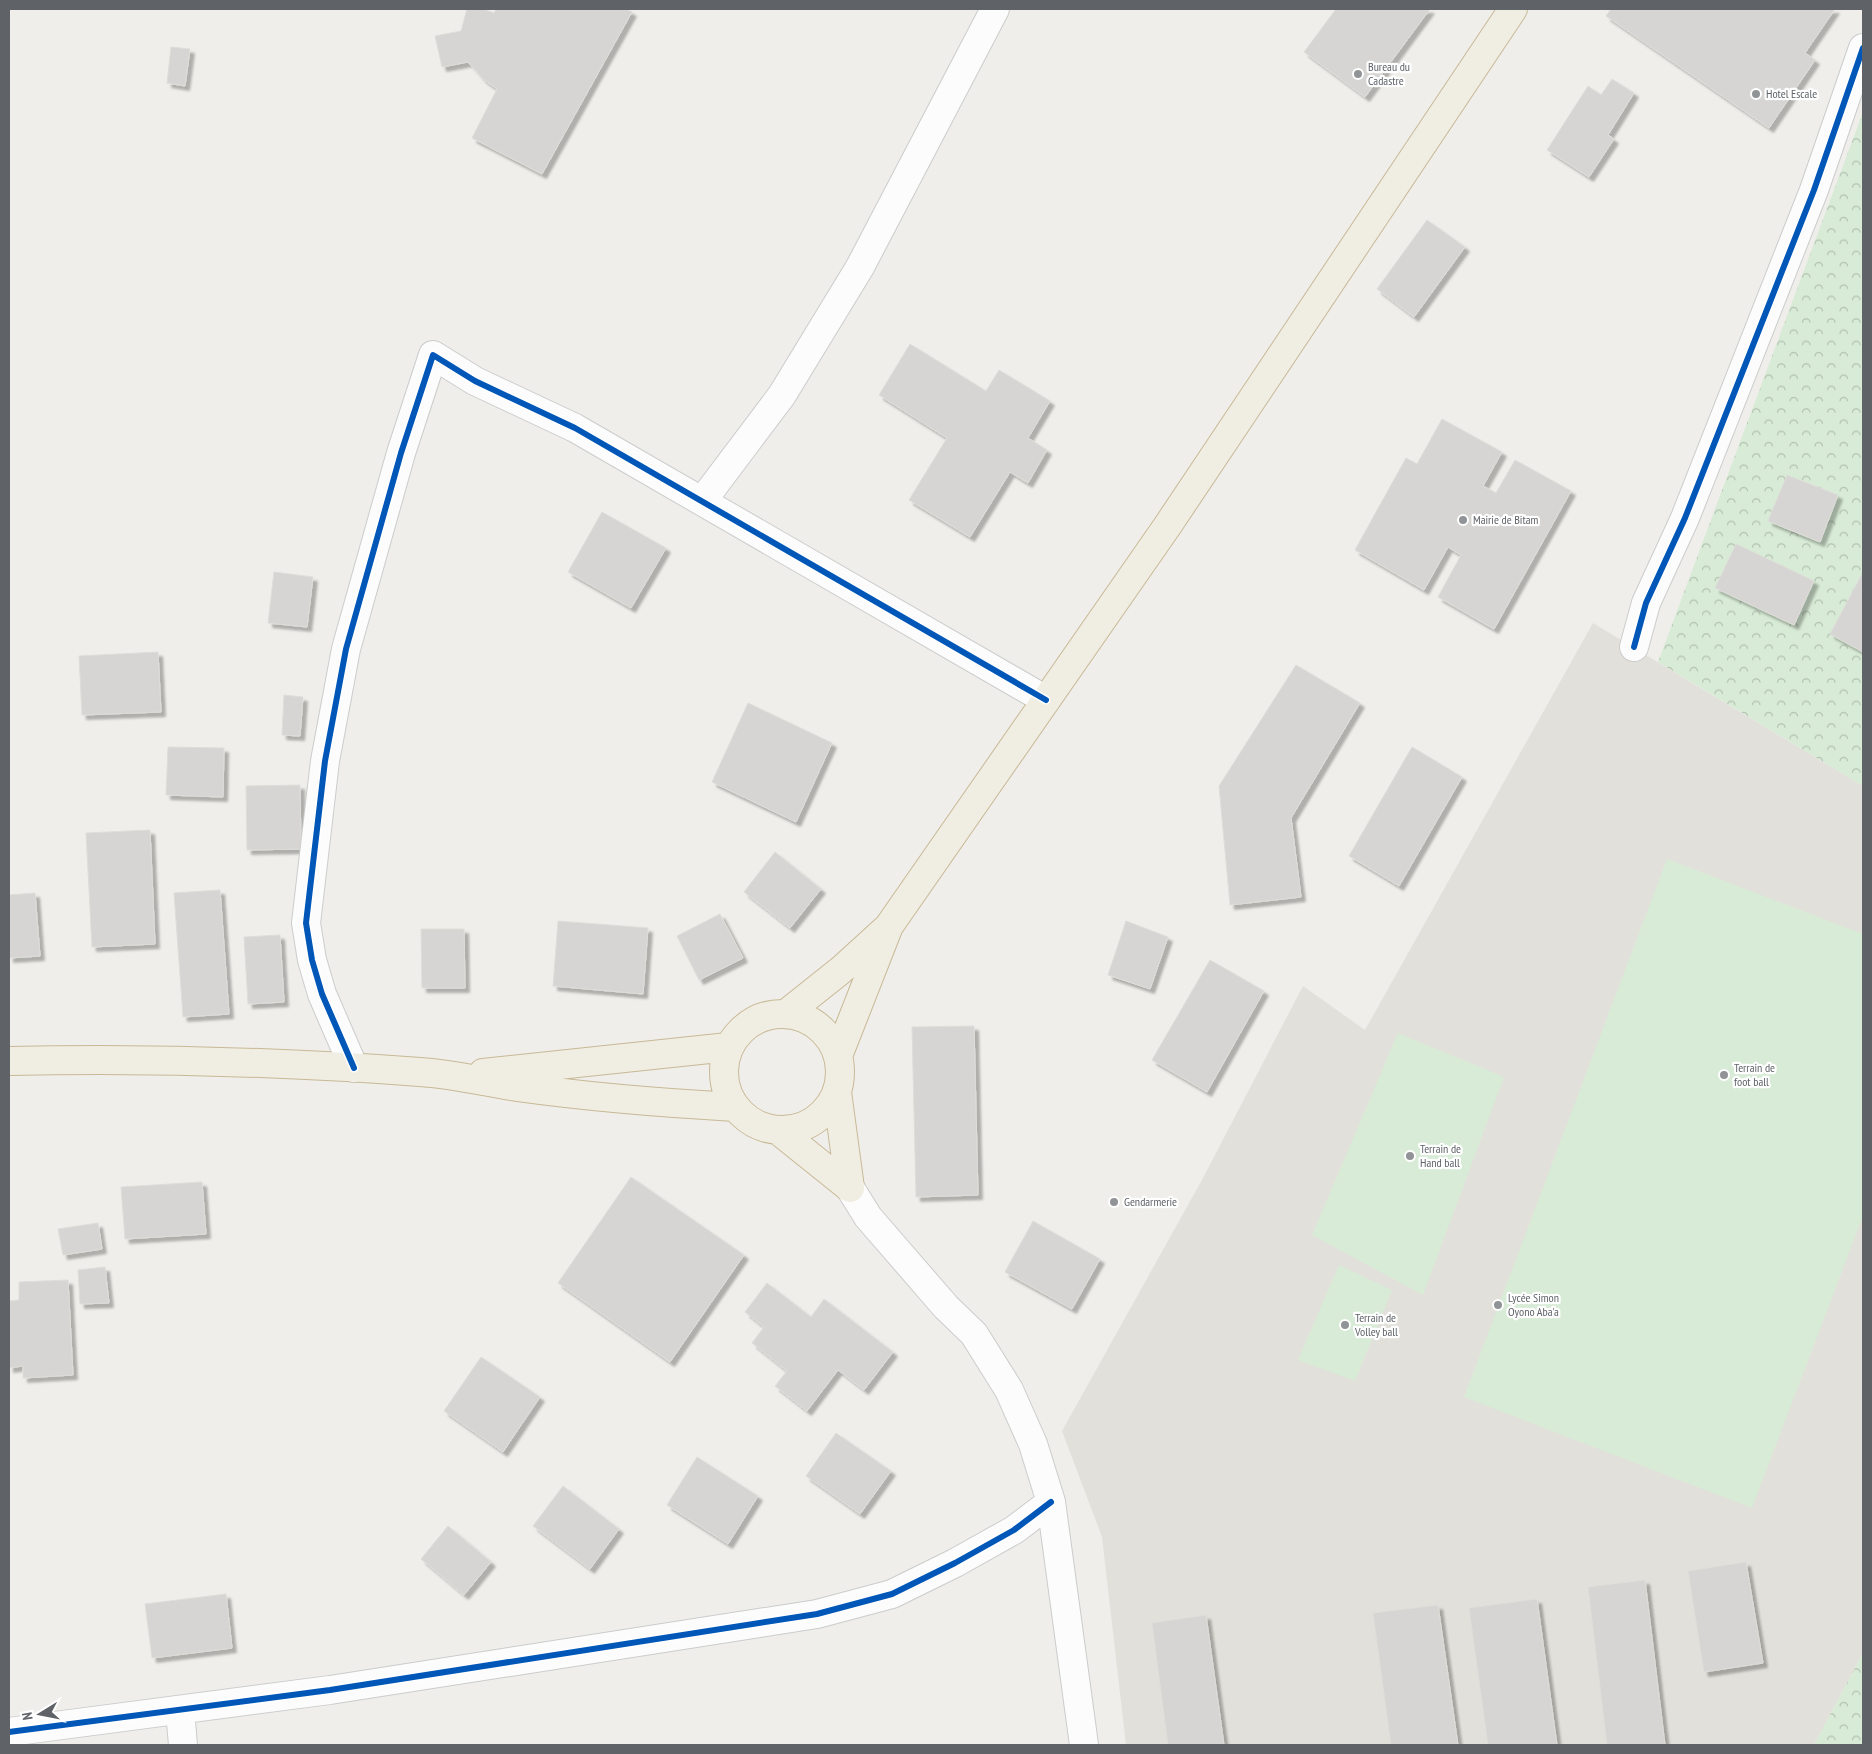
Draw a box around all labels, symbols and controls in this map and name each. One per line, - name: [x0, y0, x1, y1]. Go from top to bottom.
- place label: Bureau du Cadastre: [1368, 59, 1410, 88]
- marker: Bureau du Cadastre: [1352, 68, 1364, 80]
- place label: Hotel Escale: [1766, 86, 1817, 101]
- marker: Hotel Escale: [1750, 88, 1762, 100]
- place label: Mairie de Bitam: [1473, 512, 1538, 527]
- marker: Mairie de Bitam: [1457, 514, 1469, 526]
- place label: Terrain de foot ball: [1734, 1060, 1775, 1089]
- marker: Terrain de foot ball: [1718, 1069, 1730, 1081]
- place label: Terrain de Hand ball: [1420, 1141, 1461, 1170]
- marker: Terrain de Hand ball: [1404, 1150, 1416, 1162]
- place label: Gendarmerie: [1124, 1194, 1177, 1209]
- marker: Gendarmerie: [1108, 1196, 1120, 1208]
- place label: Lycée Simon Oyono Aba'a: [1508, 1290, 1559, 1319]
- marker: Lycée Simon Oyono Aba'a: [1492, 1299, 1504, 1311]
- place label: Terrain de Volley ball: [1354, 1310, 1398, 1339]
- marker: Terrain de Volley ball: [1339, 1319, 1351, 1331]
- north arrow: [15, 1689, 65, 1739]
- text: N: [18, 1711, 37, 1722]

